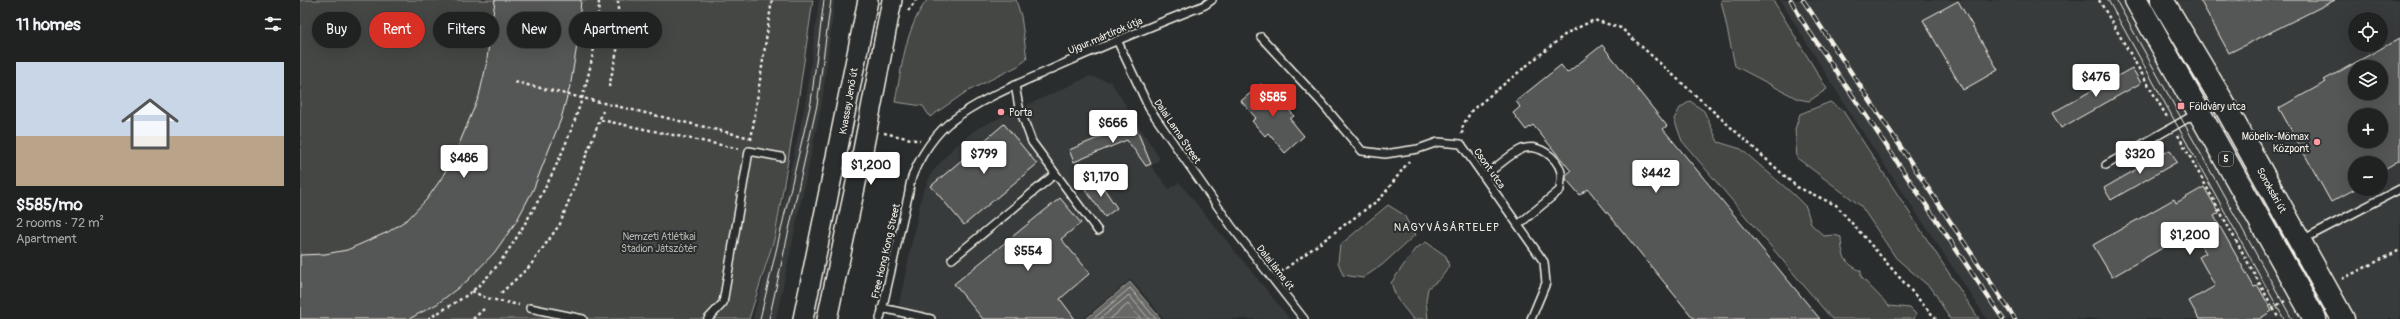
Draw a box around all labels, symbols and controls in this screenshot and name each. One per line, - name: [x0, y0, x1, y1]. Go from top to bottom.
- chip: Buy: [312, 12, 361, 48]
- chip: Rent: [369, 12, 425, 48]
- chip: Filters: [433, 12, 499, 48]
- chip: New: [507, 12, 561, 48]
- chip: Apartment: [569, 12, 662, 48]
- map controls: [2348, 12, 2388, 196]
- button: locate: [2348, 12, 2388, 52]
- icon: filters: [262, 13, 284, 35]
- text: 11 homes: [16, 14, 81, 35]
- street label: Ujgur mártírok útja: [1066, 15, 1145, 57]
- button: layers: [2348, 60, 2388, 100]
- pin: $476: [2072, 64, 2120, 98]
- street label: Kvassay Jenő út: [837, 66, 861, 135]
- text: $476: [2081, 69, 2111, 85]
- pin: $585: [1249, 84, 1297, 118]
- icon: home: [114, 88, 186, 160]
- text: $585: [1259, 89, 1287, 105]
- street label: Dalai Lama Street: [1151, 97, 1204, 167]
- marker: Földváry utca: [2176, 101, 2186, 111]
- place label: Földváry utca: [2189, 101, 2246, 113]
- marker: Porta: [996, 107, 1006, 117]
- place label: Porta: [1009, 107, 1032, 119]
- button: +: [2348, 108, 2388, 148]
- pin: $666: [1089, 110, 1137, 144]
- text: $666: [1098, 115, 1128, 131]
- place label: Möbelix-Mömax Központ: [2242, 131, 2310, 155]
- marker: Möbelix-Mömax Központ: [2312, 137, 2322, 147]
- pin: $799: [960, 141, 1008, 175]
- pin: $320: [2116, 141, 2164, 175]
- pin: $486: [440, 145, 488, 179]
- text: $799: [970, 146, 998, 162]
- street label: Csont utca: [1471, 146, 1508, 191]
- text: $320: [2125, 146, 2155, 162]
- text: $486: [450, 150, 478, 166]
- pin: $1,200: [838, 152, 904, 186]
- road number: 5: [2219, 152, 2233, 166]
- button: −: [2348, 156, 2388, 196]
- text: $1,200: [851, 157, 891, 173]
- pin: $442: [1632, 160, 1680, 194]
- pin: $1,170: [1068, 164, 1134, 198]
- text: $442: [1641, 165, 1671, 181]
- street label: Soroksári út: [2254, 166, 2289, 216]
- text: $1,170: [1083, 169, 1119, 185]
- text: $585/mo: [16, 194, 83, 215]
- street label: Free Hong Kong Street: [869, 202, 903, 300]
- text: 2 rooms · 72 m²: [16, 215, 104, 231]
- district label: NAGYVÁSÁRTELEP: [1394, 221, 1500, 234]
- pin: $1,200: [2157, 222, 2223, 256]
- text: $1,200: [2170, 227, 2210, 243]
- text: Apartment: [16, 231, 77, 247]
- park label: Nemzeti Atlétikai Stadion Játszótér: [621, 231, 697, 255]
- pin: $554: [1004, 238, 1052, 272]
- text: $554: [1014, 243, 1042, 259]
- street label: Dalai láma út: [1254, 243, 1297, 293]

